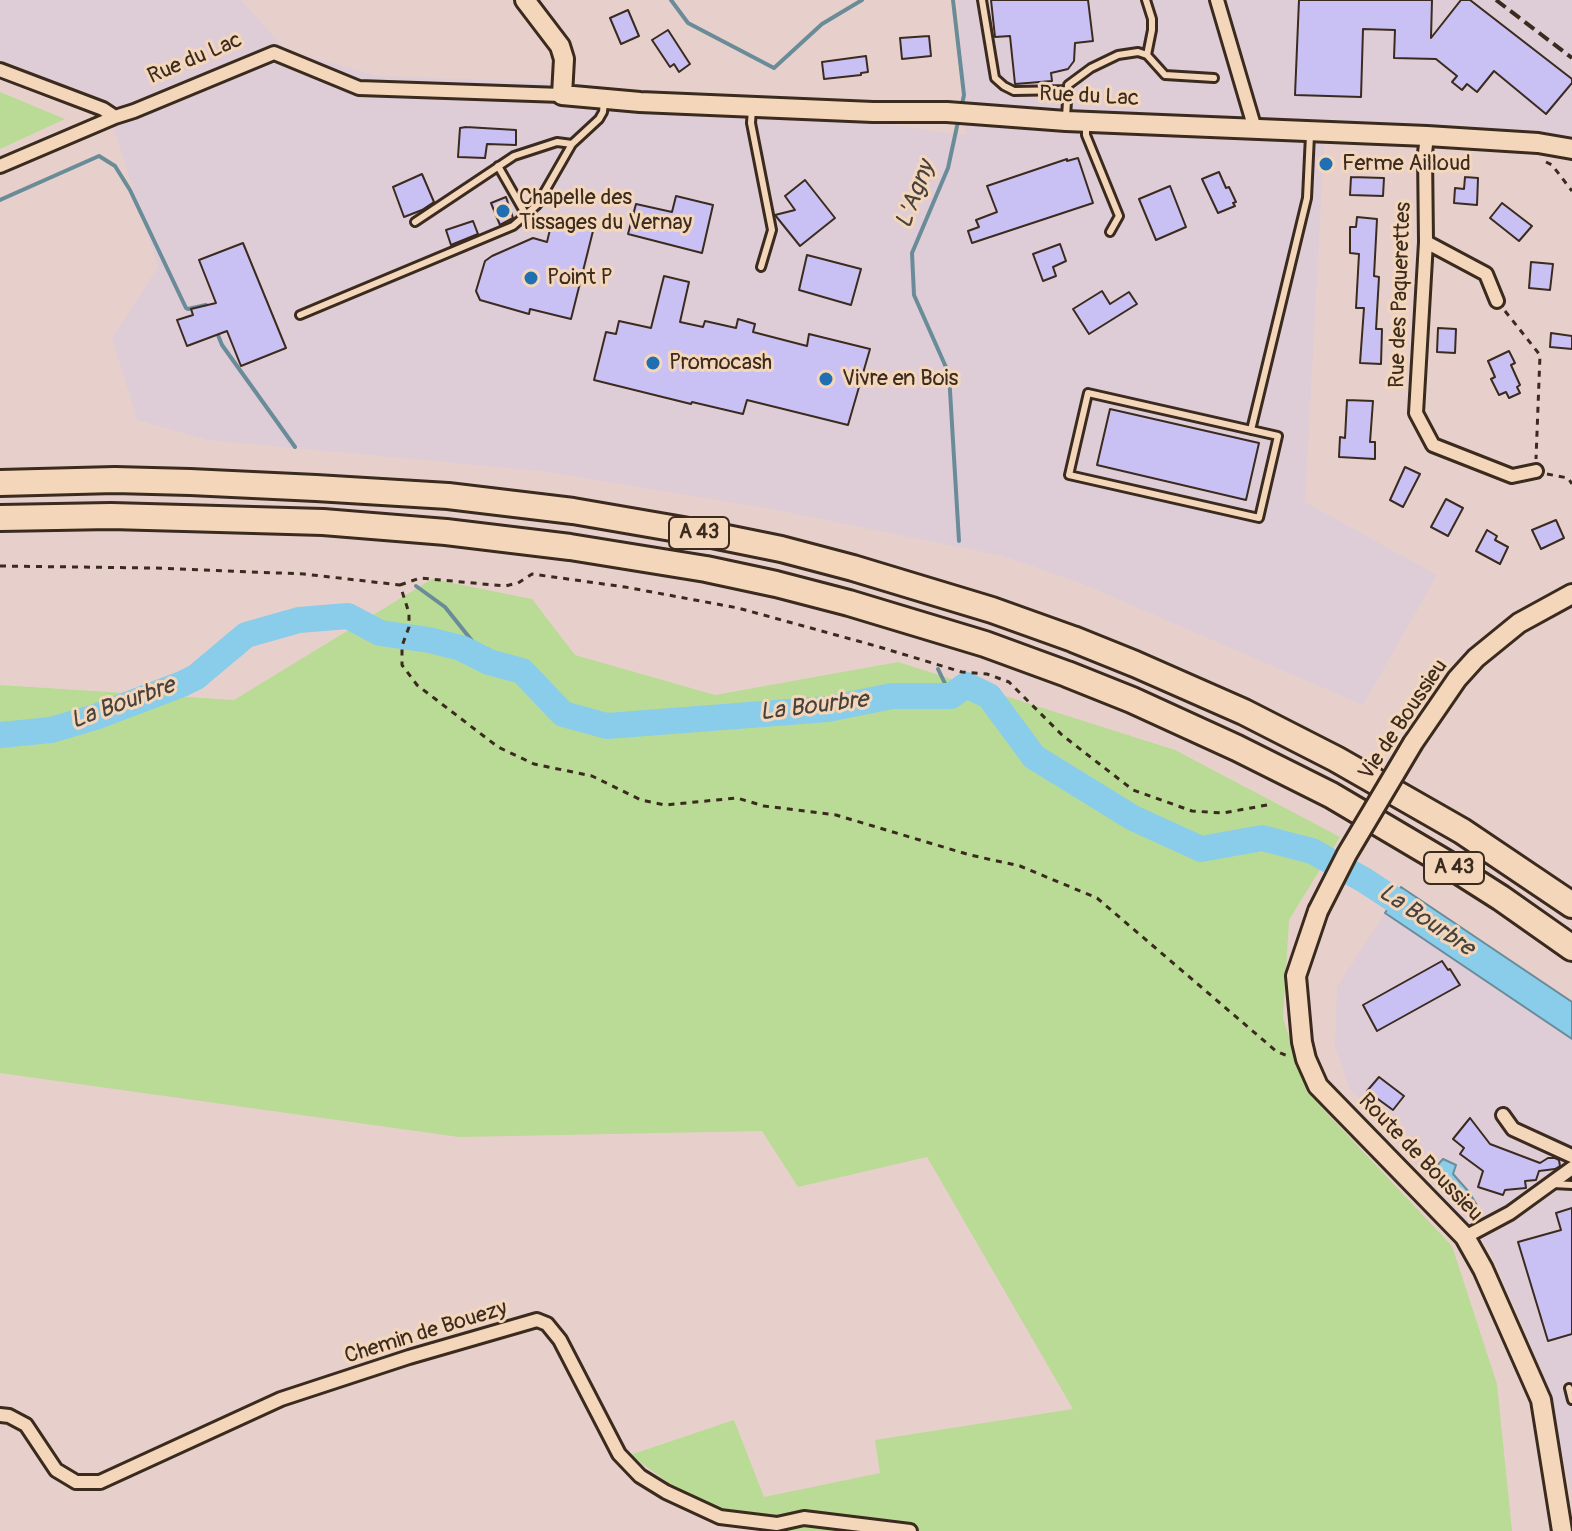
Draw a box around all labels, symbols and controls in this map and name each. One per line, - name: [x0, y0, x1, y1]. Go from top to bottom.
- street label: Rue du Lac: [144, 27, 246, 91]
- street label: Rue du Lac: [1038, 81, 1140, 113]
- place label: Ferme Ailloud: [1342, 151, 1471, 177]
- marker: Ferme Ailloud: [1317, 155, 1335, 173]
- water label: L'Agny: [890, 157, 942, 233]
- place label: Chapelle des Tissages du Vernay: [519, 185, 692, 236]
- street label: Rue des Paquerettes: [1385, 201, 1417, 389]
- marker: Chapelle des Tissages du Vernay: [494, 202, 512, 220]
- place label: Point P: [547, 265, 613, 291]
- marker: Point P: [522, 269, 540, 287]
- place label: Promocash: [669, 350, 772, 376]
- marker: Promocash: [644, 354, 662, 372]
- place label: Vivre en Bois: [842, 366, 958, 392]
- marker: Vivre en Bois: [817, 370, 835, 388]
- road number: A 43: [669, 517, 729, 549]
- street label: Vie de Boussieu: [1354, 655, 1454, 785]
- water label: La Bourbre: [67, 672, 179, 736]
- water label: La Bourbre: [758, 686, 870, 728]
- road number: A 43: [1424, 852, 1484, 884]
- water label: La Bourbre: [1373, 879, 1479, 963]
- street label: Route de Boussieu: [1352, 1089, 1488, 1227]
- street label: Chemin de Bouezy: [342, 1296, 510, 1370]

